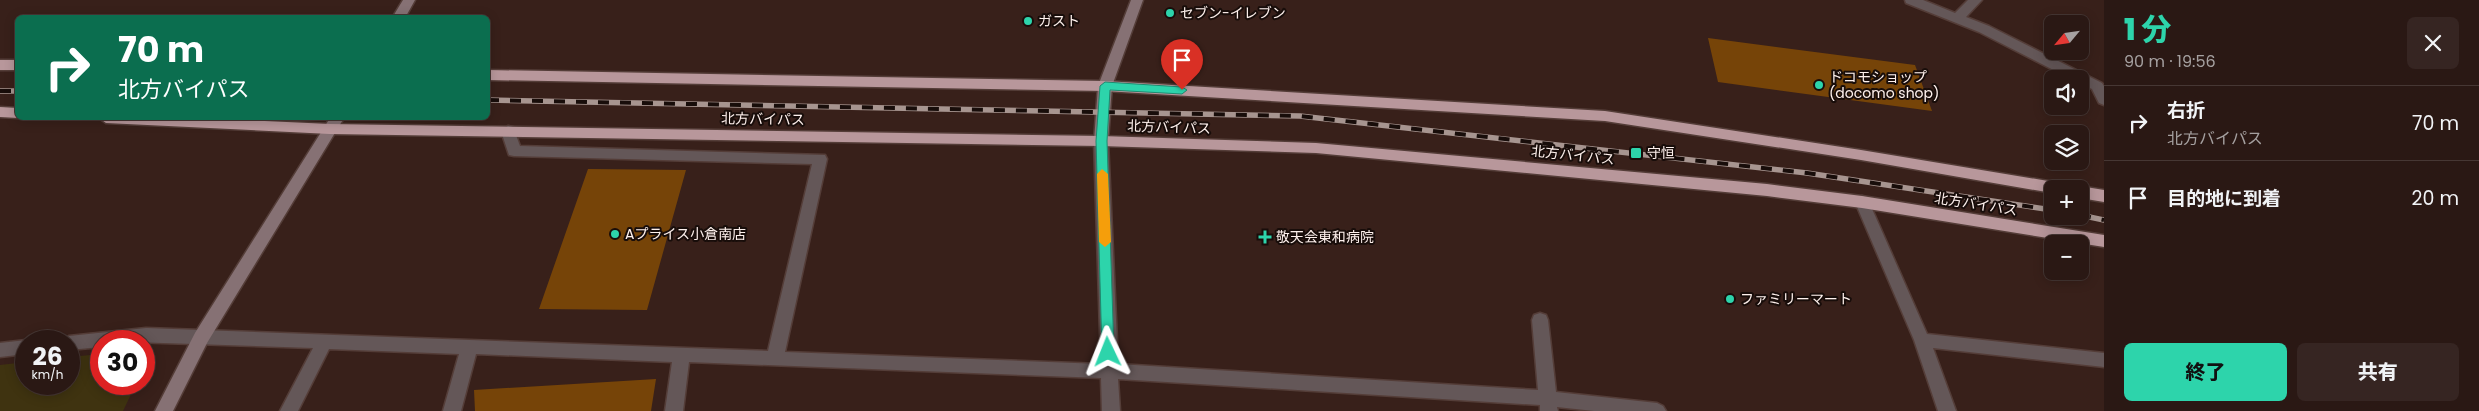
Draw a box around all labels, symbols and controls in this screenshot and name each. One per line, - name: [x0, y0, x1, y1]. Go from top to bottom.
- place label: セブン-イレブン: [1180, 3, 1286, 23]
- marker: セブン-イレブン: [1164, 7, 1176, 19]
- text: 1 分: [2124, 8, 2171, 51]
- place label: ガスト: [1038, 11, 1080, 31]
- marker: ガスト: [1022, 15, 1034, 27]
- north arrow: [2044, 15, 2089, 60]
- map controls: [2044, 15, 2089, 280]
- button: close: [2407, 17, 2459, 69]
- text: 70 m: [118, 25, 204, 74]
- icon: right: [35, 35, 100, 100]
- pin: [1161, 39, 1203, 90]
- icon: arrive: [1168, 46, 1196, 74]
- text: 90 m · 19:56: [2124, 50, 2216, 73]
- place label: ドコモショップ (docomo shop): [1829, 67, 1939, 103]
- button: sound: [2044, 70, 2089, 115]
- text: 北方バイパス: [118, 74, 250, 105]
- marker: ドコモショップ (docomo shop): [1813, 79, 1825, 91]
- text: 右折: [2167, 97, 2205, 124]
- street label: 北方バイパス: [721, 108, 805, 130]
- icon: right: [2124, 109, 2152, 137]
- text: 70 m: [2412, 110, 2459, 137]
- street label: 北方バイパス: [1127, 116, 1211, 138]
- button: layers: [2044, 125, 2089, 170]
- text: 北方バイパス: [2167, 127, 2263, 150]
- street label: 北方バイパス: [1530, 141, 1616, 169]
- place label: 守恒: [1647, 143, 1675, 163]
- marker: 守恒: [1629, 146, 1643, 160]
- button: +: [2044, 180, 2089, 225]
- icon: arrive: [2124, 184, 2152, 212]
- text: 目的地に到着: [2167, 185, 2281, 212]
- text: 20 m: [2411, 185, 2459, 212]
- street label: 北方バイパス: [1933, 188, 2019, 220]
- place label: Aプライス小倉南店: [625, 224, 746, 244]
- place label: 敬天会東和病院: [1276, 227, 1374, 247]
- marker: Aプライス小倉南店: [609, 228, 621, 240]
- marker: 敬天会東和病院: [1258, 230, 1272, 244]
- button: −: [2044, 235, 2089, 280]
- place label: ファミリーマート: [1740, 289, 1852, 309]
- marker: ファミリーマート: [1724, 293, 1736, 305]
- position arrow: [1081, 325, 1133, 377]
- speed limit sign: 30: [90, 330, 155, 395]
- text: 26: [32, 339, 63, 374]
- button: 終了: [2124, 343, 2287, 401]
- button: 共有: [2297, 343, 2459, 401]
- text: km/h: [32, 366, 63, 383]

